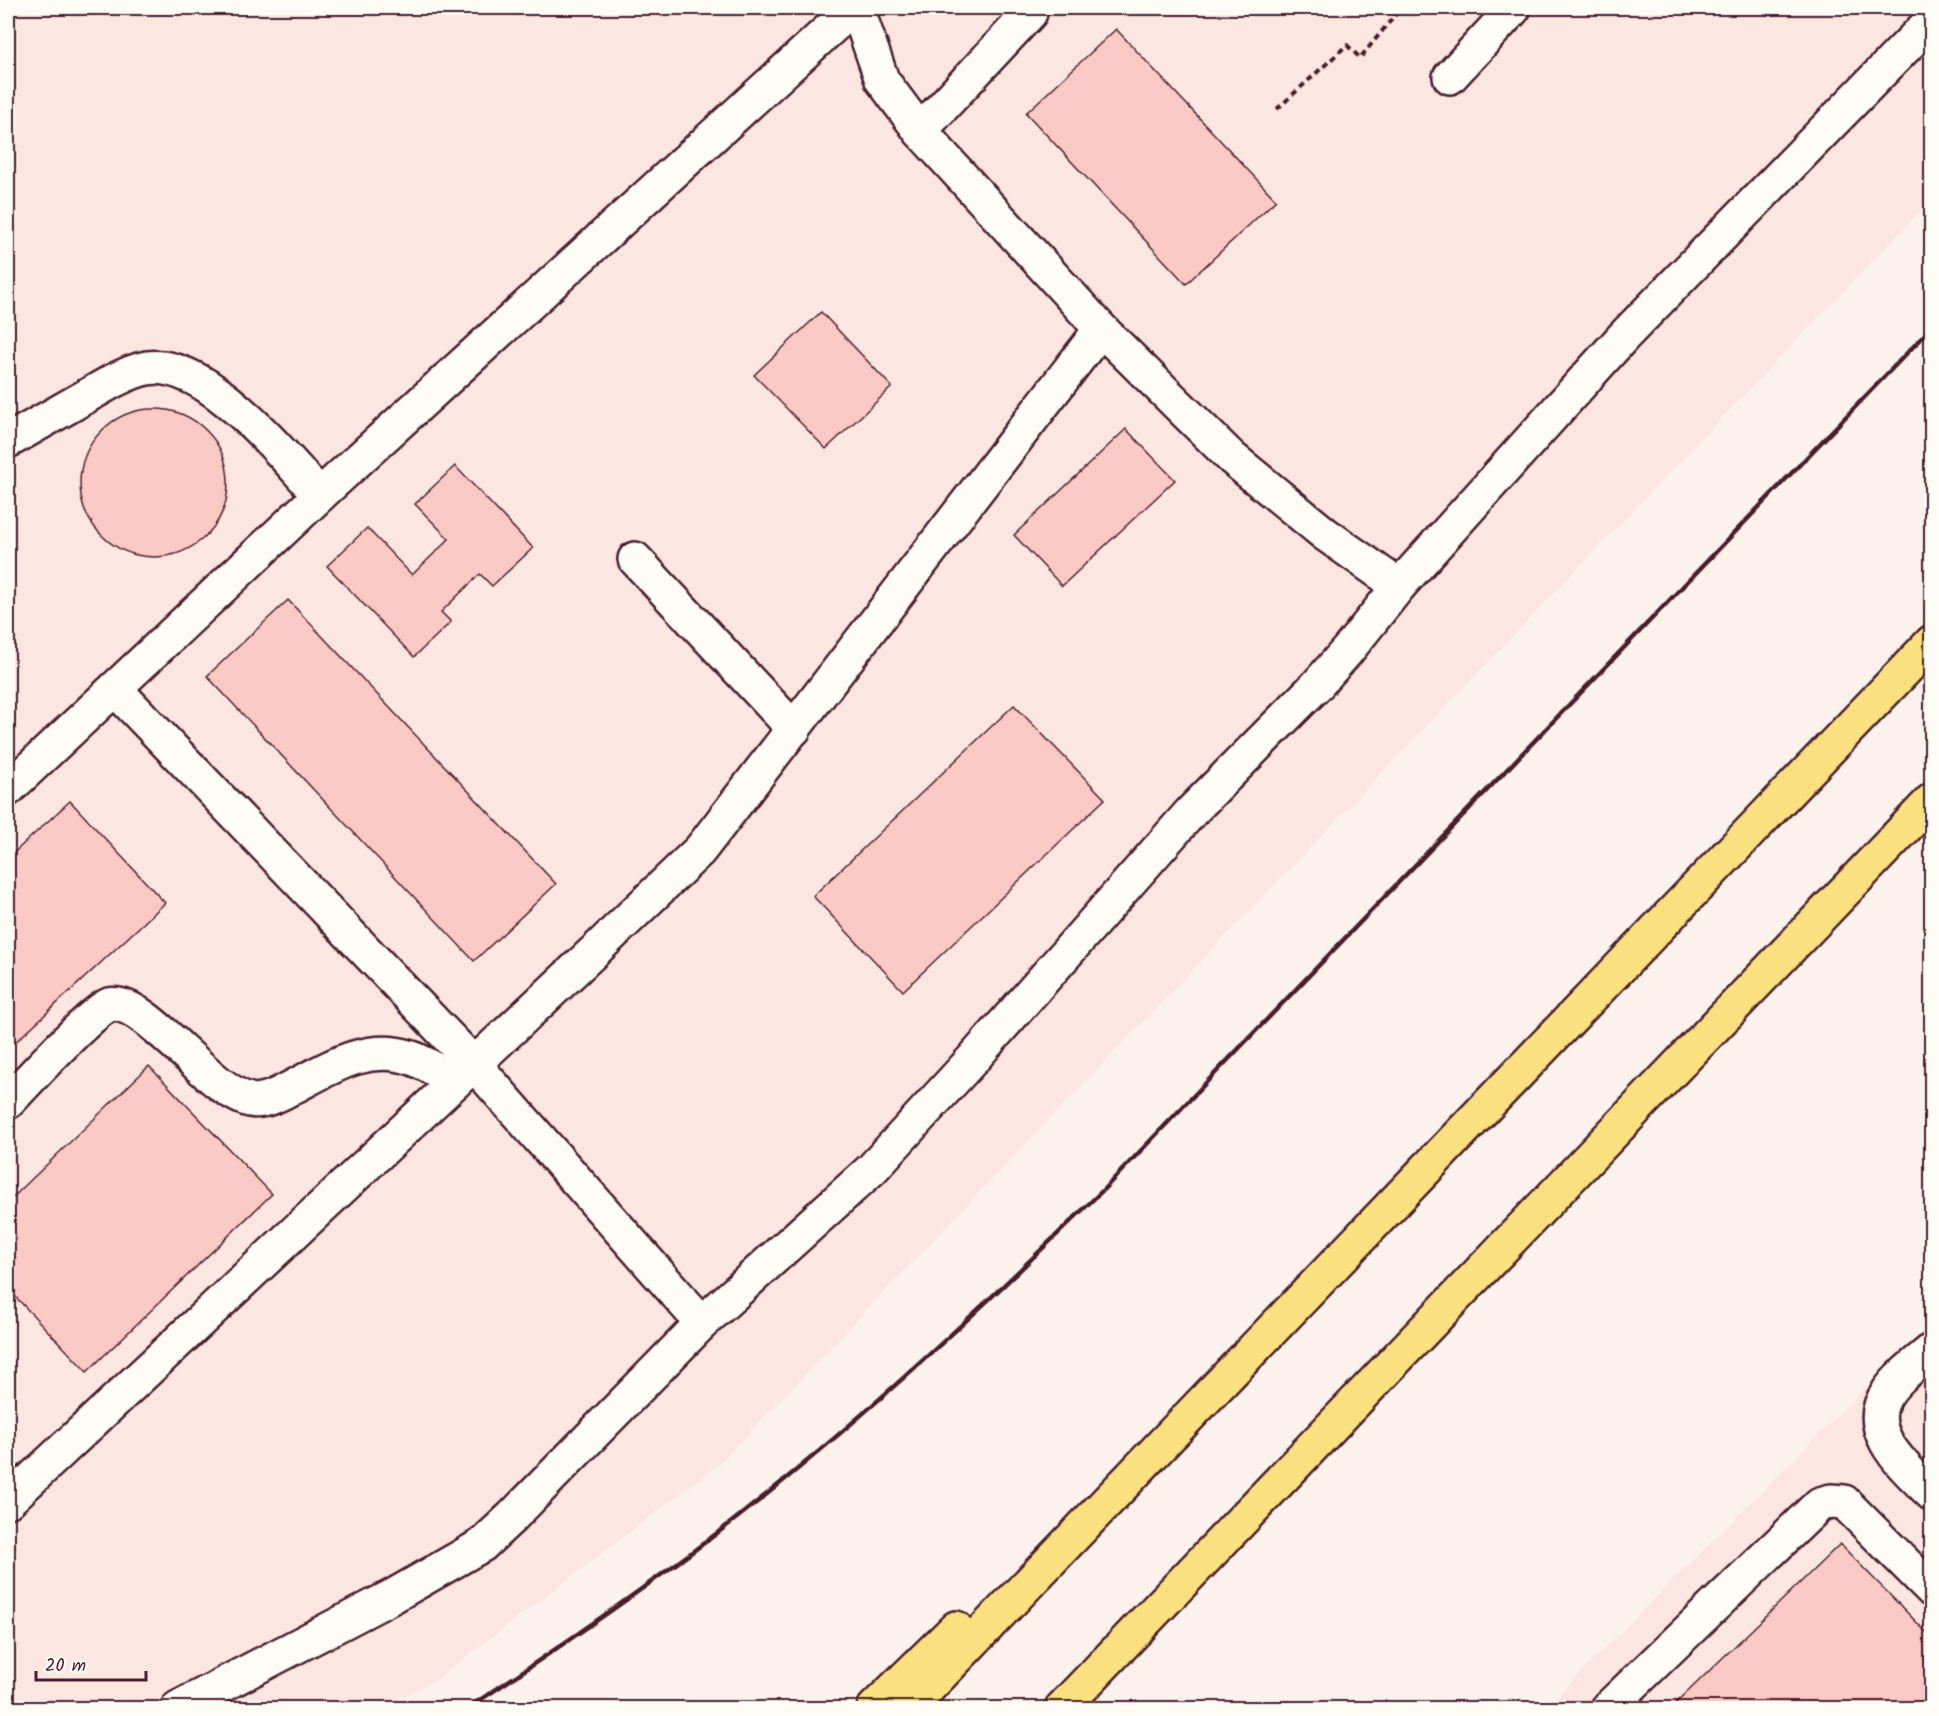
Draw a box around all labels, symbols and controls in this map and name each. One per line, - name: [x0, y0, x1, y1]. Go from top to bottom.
- scale bar: [36, 1644, 146, 1682]
- text: 20 m: [45, 1652, 86, 1681]

